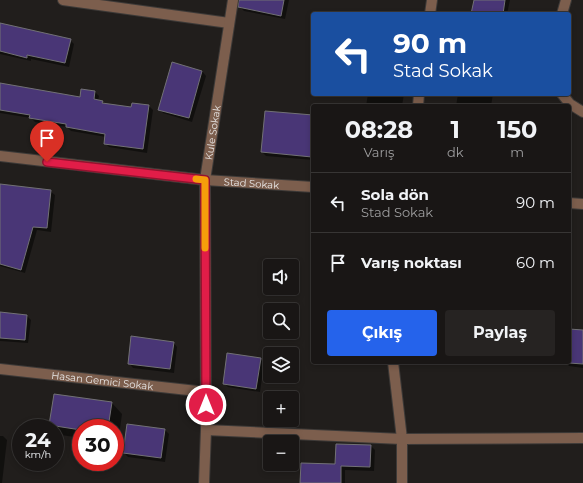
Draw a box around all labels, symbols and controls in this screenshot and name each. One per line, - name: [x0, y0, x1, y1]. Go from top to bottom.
- text: 90 m: [393, 26, 467, 60]
- icon: left: [327, 28, 379, 80]
- text: Stad Sokak: [393, 60, 493, 82]
- street label: Kule Sokak: [202, 104, 224, 161]
- text: 08:28: [345, 115, 413, 144]
- text: 1: [450, 115, 460, 144]
- text: 150: [497, 115, 537, 144]
- pin: [30, 121, 64, 162]
- icon: arrive: [36, 127, 58, 149]
- text: Varış: [363, 144, 394, 160]
- text: dk: [447, 144, 464, 160]
- text: m: [510, 144, 524, 160]
- street label: Stad Sokak: [223, 175, 280, 192]
- text: Sola dön: [361, 185, 429, 204]
- icon: left: [327, 192, 349, 214]
- text: 90 m: [516, 193, 555, 212]
- text: Stad Sokak: [361, 204, 433, 220]
- icon: arrive: [327, 252, 349, 274]
- text: Varış noktası: [361, 253, 462, 272]
- text: 60 m: [516, 253, 555, 272]
- map controls: [263, 259, 299, 471]
- button: sound: [263, 259, 299, 295]
- button: search: [263, 303, 299, 339]
- button: Çıkış: [327, 310, 437, 356]
- button: Paylaş: [445, 310, 555, 356]
- button: layers: [263, 347, 299, 383]
- street label: Hasan Gemici Sokak: [51, 369, 154, 393]
- position arrow: [185, 384, 227, 426]
- button: +: [263, 391, 299, 427]
- speed limit sign: 30: [72, 419, 124, 471]
- text: 24: [25, 428, 51, 452]
- button: −: [263, 435, 299, 471]
- text: km/h: [25, 448, 51, 461]

